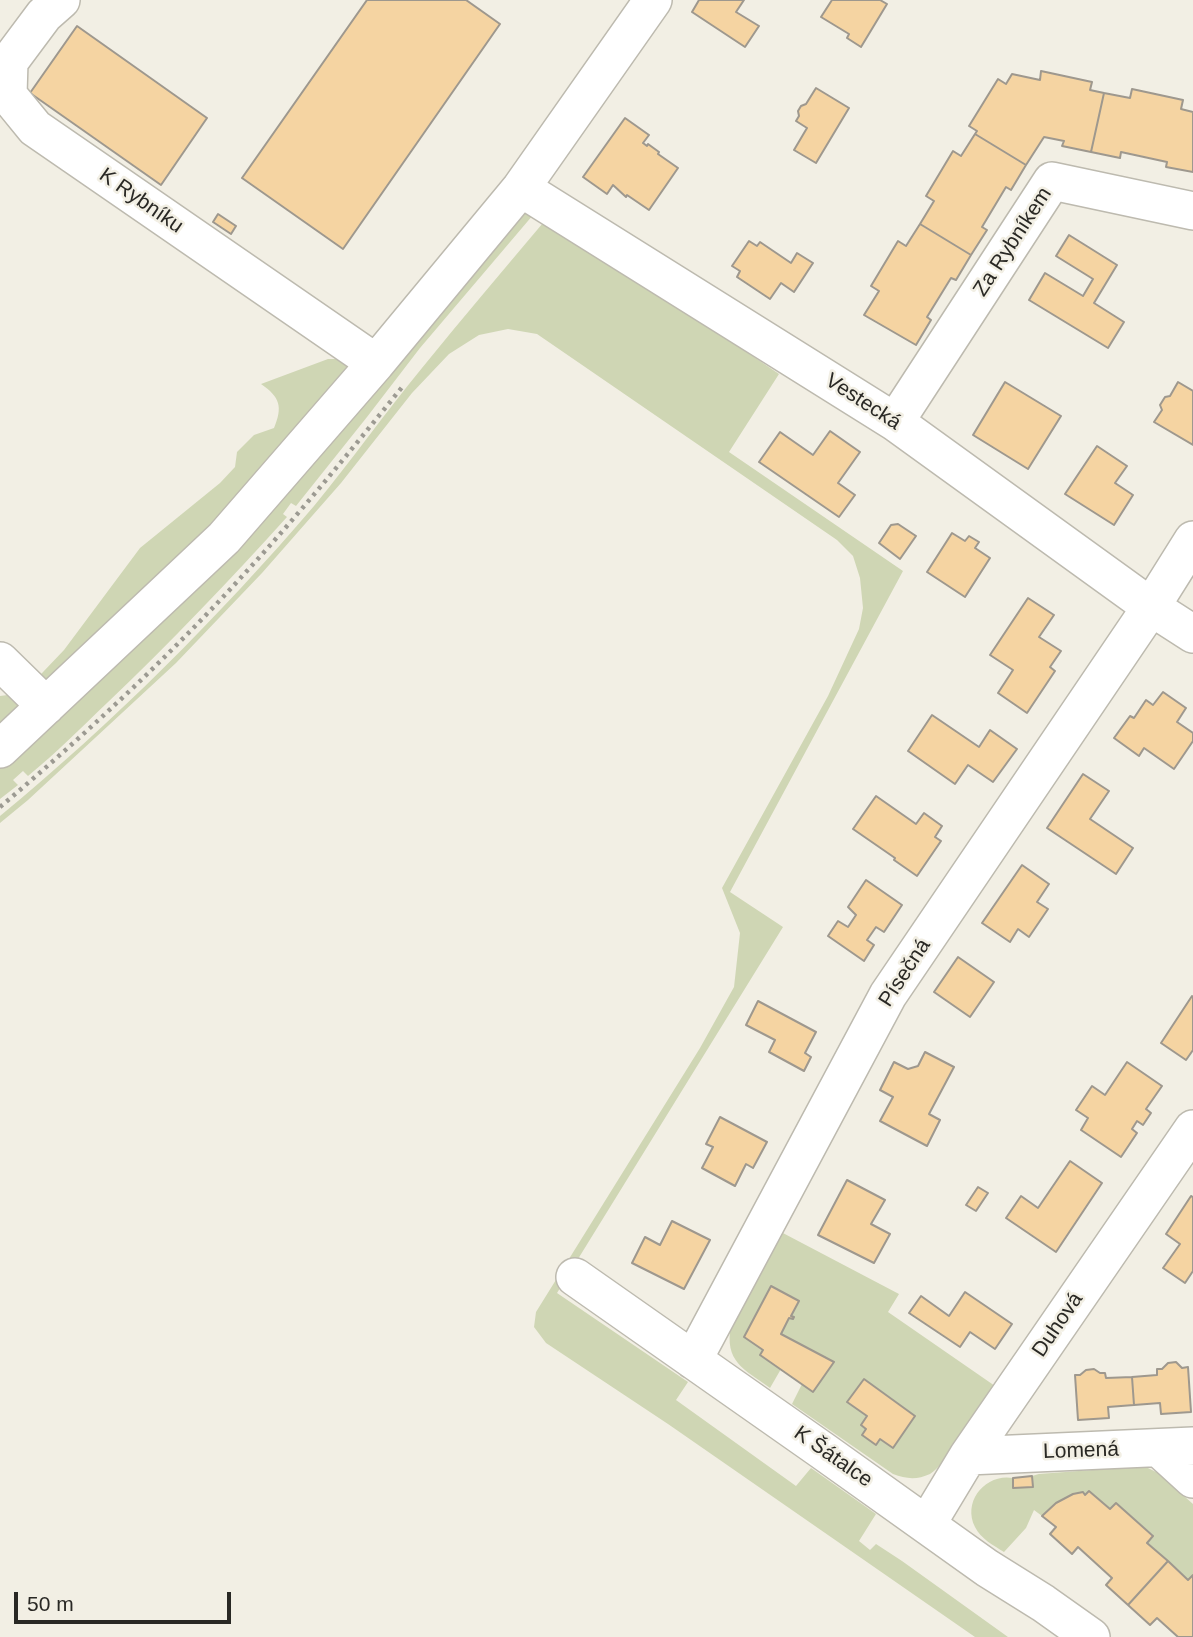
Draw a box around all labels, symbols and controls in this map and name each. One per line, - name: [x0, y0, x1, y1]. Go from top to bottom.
- street label: K Rybníku: [94, 163, 188, 239]
- street label: Za Rybníkem: [968, 183, 1058, 301]
- street label: Vestecká: [820, 368, 906, 436]
- street label: Písečná: [874, 934, 936, 1012]
- street label: Duhová: [1027, 1288, 1089, 1362]
- street label: K Šátalce: [789, 1421, 877, 1493]
- street label: Lomená: [1043, 1437, 1119, 1465]
- scale bar: [18, 1578, 234, 1622]
- text: 50 m: [27, 1592, 74, 1615]

